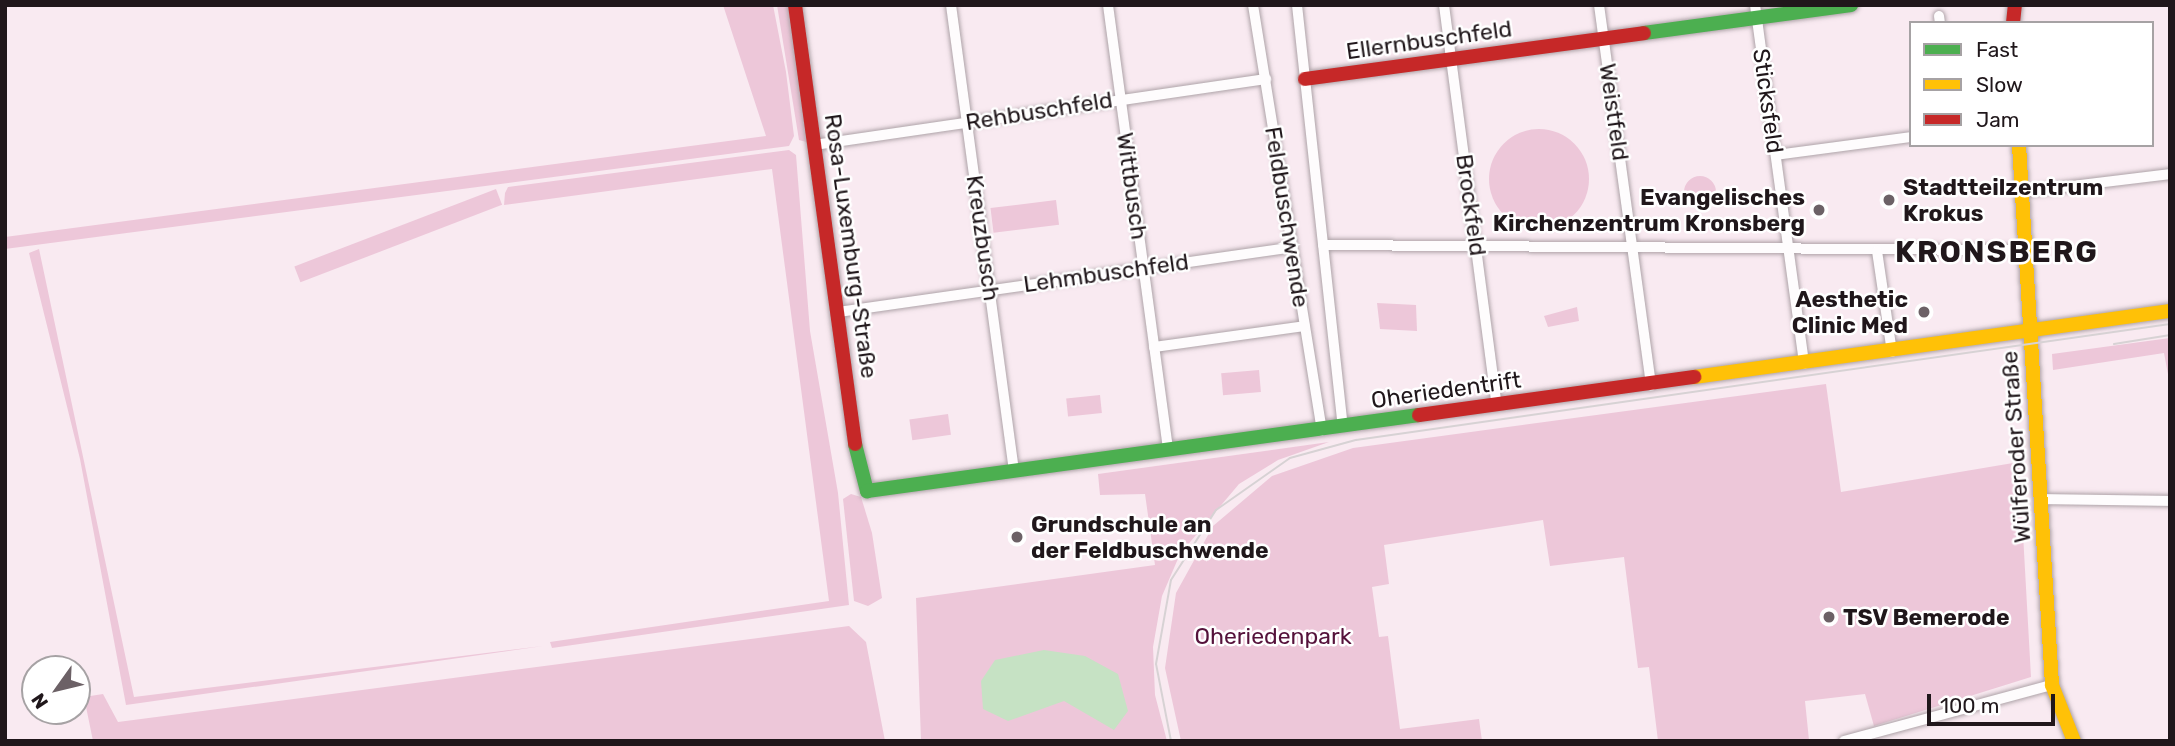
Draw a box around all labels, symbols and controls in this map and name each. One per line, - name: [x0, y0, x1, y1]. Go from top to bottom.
- street label: Ellernbuschfeld: [1344, 15, 1514, 65]
- legend: [1909, 21, 2154, 147]
- text: Fast: [1976, 37, 2018, 62]
- street label: Sticksfeld: [1747, 47, 1789, 155]
- street label: Weistfeld: [1594, 62, 1634, 162]
- text: Slow: [1976, 72, 2023, 97]
- street label: Rehbuschfeld: [964, 86, 1114, 136]
- text: Jam: [1976, 107, 2020, 132]
- street label: Rosa-Luxemburg-Straße: [819, 112, 883, 380]
- street label: Feldbuschwende: [1259, 125, 1315, 309]
- street label: Wittbusch: [1111, 131, 1153, 241]
- street label: Brockfeld: [1450, 152, 1492, 258]
- street label: Kreuzbusch: [961, 173, 1005, 303]
- place label: Stadtteilzentrum Krokus: [1903, 173, 2103, 227]
- place label: Evangelisches Kirchenzentrum Kronsberg: [1493, 183, 1805, 237]
- marker: Stadtteilzentrum Krokus: [1881, 192, 1897, 208]
- marker: Evangelisches Kirchenzentrum Kronsberg: [1811, 202, 1827, 218]
- district label: KRONSBERG: [1896, 234, 2098, 270]
- street label: Lehmbuschfeld: [1022, 248, 1190, 298]
- place label: Aesthetic Clinic Med: [1792, 285, 1908, 339]
- marker: Aesthetic Clinic Med: [1914, 302, 1934, 322]
- street label: Wülferoder Straße: [1996, 350, 2036, 544]
- street label: Oheriedentrift: [1369, 366, 1523, 414]
- place label: Grundschule an der Feldbuschwende: [1031, 510, 1269, 564]
- marker: Grundschule an der Feldbuschwende: [1009, 529, 1025, 545]
- place label: TSV Bemerode: [1843, 603, 2010, 631]
- marker: TSV Bemerode: [1821, 609, 1837, 625]
- park label: Oheriedenpark: [1194, 622, 1352, 650]
- north arrow: [21, 655, 91, 725]
- scale bar: [1930, 680, 2058, 724]
- text: N: [26, 689, 53, 713]
- text: 100 m: [1940, 693, 1999, 718]

